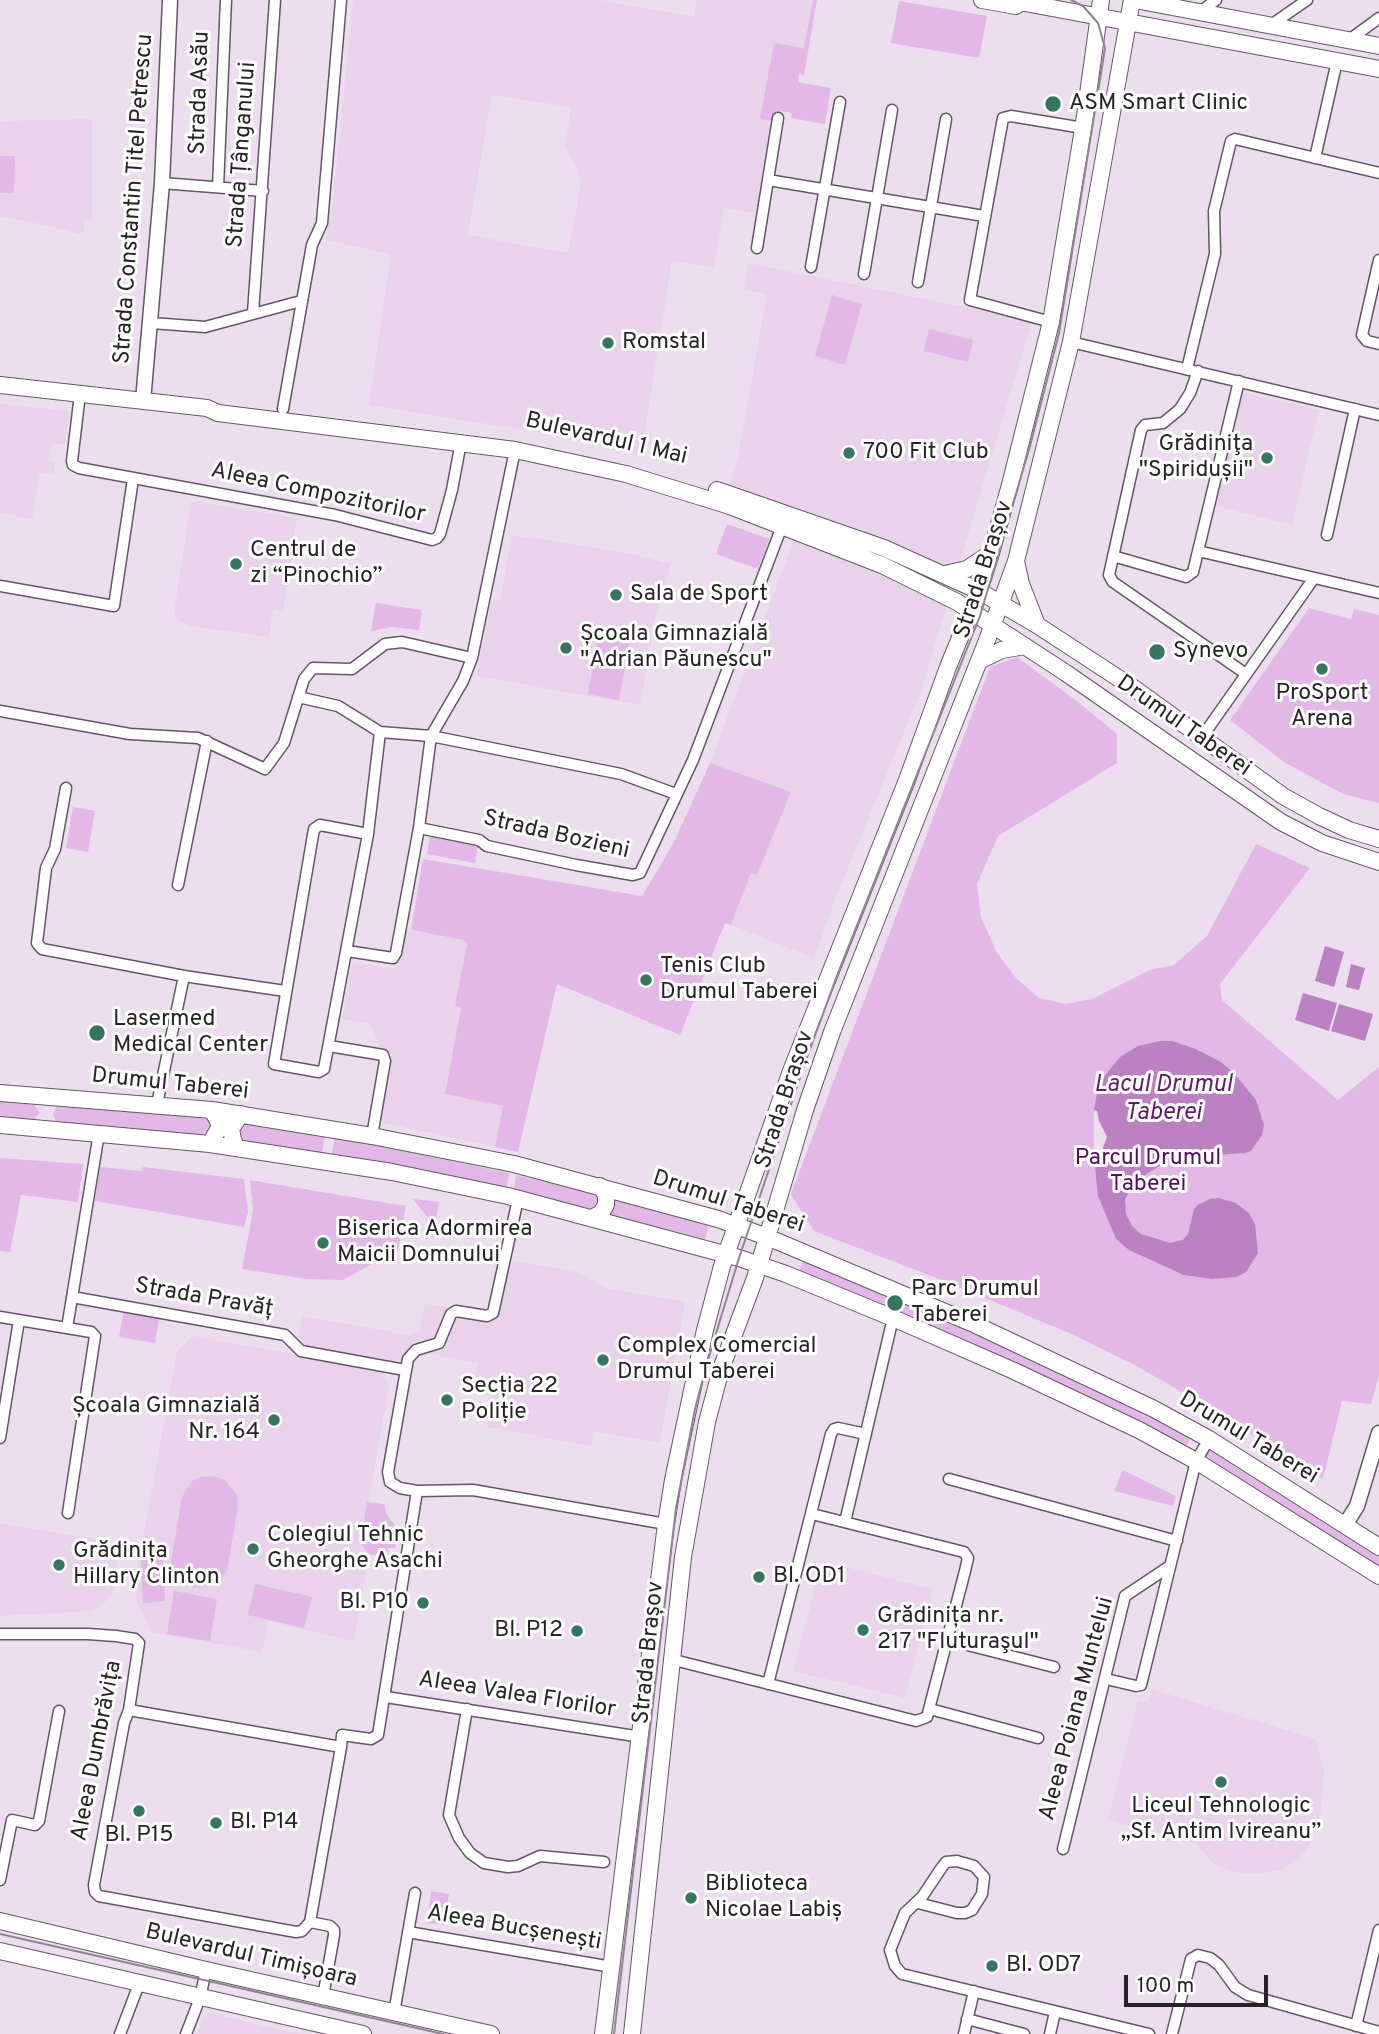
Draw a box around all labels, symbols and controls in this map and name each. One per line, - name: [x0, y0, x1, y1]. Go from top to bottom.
- street label: Strada Asău: [185, 31, 217, 155]
- street label: Strada Constantin Titel Petrescu: [110, 33, 160, 365]
- street label: Strada Țânganului: [223, 61, 263, 249]
- place label: ASM Smart Clinic: [1069, 90, 1248, 118]
- marker: ASM Smart Clinic: [1043, 94, 1063, 114]
- place label: Romstal: [622, 329, 706, 357]
- marker: Romstal: [600, 335, 616, 351]
- street label: Bulevardul 1 Mai: [522, 408, 690, 472]
- place label: Grădiniţa "Spiridușii": [1139, 431, 1253, 485]
- place label: 700 Fit Club: [863, 439, 989, 467]
- marker: 700 Fit Club: [841, 445, 857, 461]
- marker: Grădiniţa "Spiridușii": [1259, 450, 1275, 466]
- street label: Aleea Compozitorilor: [208, 458, 428, 530]
- street label: Strada Brașov: [950, 498, 1020, 642]
- place label: Centrul de zi “Pinochio”: [250, 537, 382, 591]
- marker: Centrul de zi “Pinochio”: [228, 556, 244, 572]
- place label: Sala de Sport: [630, 581, 768, 609]
- marker: Sala de Sport: [608, 587, 624, 603]
- place label: Școala Gimnazială "Adrian Păunescu": [580, 621, 772, 675]
- place label: Synevo: [1173, 638, 1248, 666]
- marker: Școala Gimnazială "Adrian Păunescu": [558, 640, 574, 656]
- marker: Synevo: [1147, 642, 1167, 662]
- marker: ProSport Arena: [1314, 661, 1330, 677]
- street label: Drumul Taberei: [1110, 670, 1256, 784]
- place label: ProSport Arena: [1275, 680, 1369, 734]
- street label: Strada Bozieni: [480, 806, 632, 866]
- place label: Tenis Club Drumul Taberei: [660, 953, 818, 1007]
- marker: Tenis Club Drumul Taberei: [638, 972, 654, 988]
- place label: Lasermed Medical Center: [113, 1006, 268, 1060]
- marker: Lasermed Medical Center: [87, 1023, 107, 1043]
- street label: Strada Brașov: [751, 1028, 821, 1172]
- street label: Drumul Taberei: [90, 1063, 250, 1107]
- water label: Lacul Drumul Taberei: [1094, 1072, 1232, 1128]
- park label: Parcul Drumul Taberei: [1075, 1145, 1221, 1199]
- street label: Drumul Taberei: [649, 1165, 807, 1241]
- place label: Biserica Adormirea Maicii Domnului: [337, 1216, 532, 1270]
- marker: Biserica Adormirea Maicii Domnului: [315, 1235, 331, 1251]
- street label: Strada Pravăț: [133, 1273, 275, 1325]
- place label: Parc Drumul Taberei: [911, 1276, 1039, 1330]
- marker: Parc Drumul Taberei: [885, 1293, 905, 1313]
- place label: Complex Comercial Drumul Taberei: [617, 1333, 816, 1387]
- marker: Complex Comercial Drumul Taberei: [595, 1352, 611, 1368]
- place label: Secția 22 Poliție: [461, 1373, 558, 1427]
- street label: Drumul Taberei: [1173, 1386, 1323, 1492]
- marker: Secția 22 Poliție: [439, 1392, 455, 1408]
- place label: Școala Gimnazială Nr. 164: [72, 1393, 260, 1447]
- marker: Școala Gimnazială Nr. 164: [266, 1412, 282, 1428]
- place label: Colegiul Tehnic Gheorghe Asachi: [267, 1522, 443, 1576]
- place label: Grădinița Hillary Clinton: [73, 1538, 220, 1592]
- marker: Colegiul Tehnic Gheorghe Asachi: [245, 1541, 261, 1557]
- marker: Grădinița Hillary Clinton: [51, 1557, 67, 1573]
- place label: Bl. OD1: [773, 1563, 846, 1591]
- marker: Bl. OD1: [751, 1569, 767, 1585]
- street label: Strada Brașov: [629, 1580, 671, 1726]
- place label: Bl. P10: [339, 1589, 409, 1617]
- street label: Aleea Poiana Muntelui: [1035, 1594, 1121, 1824]
- marker: Bl. P10: [415, 1595, 431, 1611]
- place label: Grădinița nr. 217 "Fluturaşul": [877, 1603, 1039, 1657]
- place label: Bl. P12: [494, 1617, 563, 1645]
- marker: Grădinița nr. 217 "Fluturaşul": [855, 1622, 871, 1638]
- marker: Bl. P12: [569, 1623, 585, 1639]
- street label: Aleea Dumbrăvița: [67, 1658, 129, 1844]
- street label: Aleea Valea Florilor: [416, 1667, 618, 1725]
- marker: Liceul Tehnologic „Sf. Antim Ivireanu”: [1213, 1774, 1229, 1790]
- place label: Liceul Tehnologic „Sf. Antim Ivireanu”: [1121, 1793, 1321, 1847]
- marker: Bl. P15: [131, 1803, 147, 1819]
- place label: Bl. P14: [230, 1809, 299, 1837]
- marker: Bl. P14: [208, 1815, 224, 1831]
- place label: Bl. P15: [104, 1822, 174, 1850]
- place label: Biblioteca Nicolae Labiș: [705, 1871, 842, 1925]
- marker: Biblioteca Nicolae Labiș: [683, 1890, 699, 1906]
- street label: Aleea Bucșenești: [425, 1900, 603, 1958]
- street label: Bulevardul Timișoara: [142, 1919, 360, 1995]
- place label: Bl. OD7: [1006, 1952, 1081, 1980]
- marker: Bl. OD7: [984, 1958, 1000, 1974]
- scale bar: [1127, 1960, 1270, 2004]
- text: 100 m: [1137, 1973, 1194, 2000]

